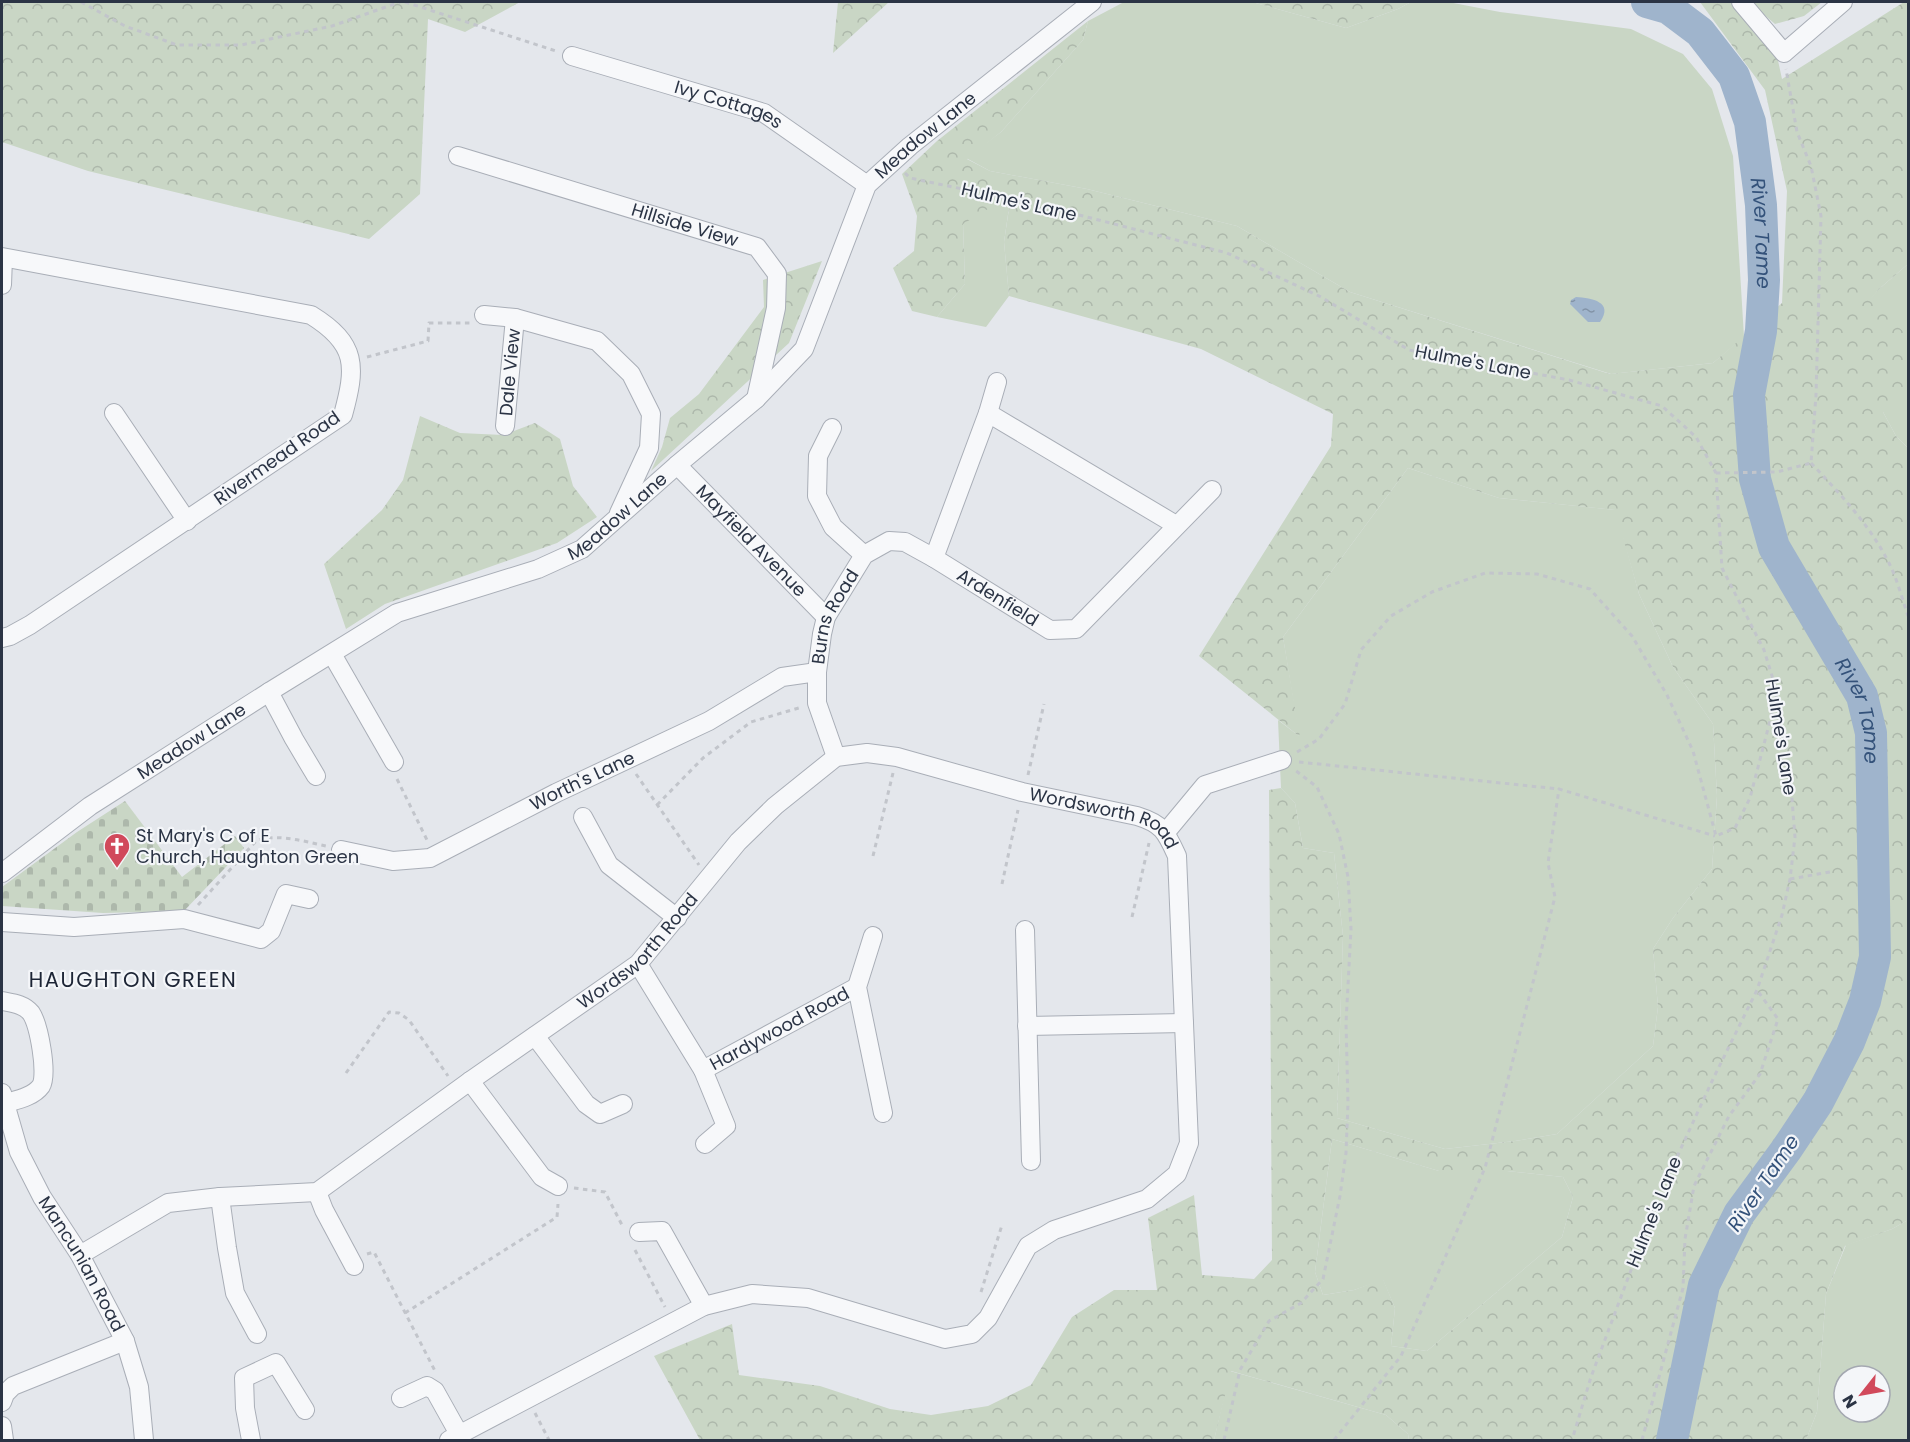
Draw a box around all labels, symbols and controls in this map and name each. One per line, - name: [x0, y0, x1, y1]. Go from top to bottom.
- street label: Ivy Cottages: [672, 74, 788, 134]
- street label: Meadow Lane: [869, 85, 981, 184]
- street label: Hulme's Lane: [959, 176, 1079, 227]
- water label: River Tame: [1743, 176, 1778, 290]
- street label: Hillside View: [628, 197, 742, 253]
- street label: Dale View: [493, 327, 526, 417]
- street label: Hulme's Lane: [1413, 338, 1533, 385]
- street label: Rivermead Road: [209, 405, 345, 511]
- street label: Meadow Lane: [563, 466, 672, 566]
- street label: Mayfield Avenue: [691, 479, 812, 602]
- street label: Ardenfield: [952, 562, 1044, 632]
- street label: Burns Road: [805, 564, 864, 666]
- water label: River Tame: [1828, 652, 1886, 764]
- street label: Hulme's Lane: [1760, 677, 1803, 797]
- street label: Meadow Lane: [132, 697, 251, 785]
- street label: Worth's Lane: [525, 745, 639, 816]
- street label: Wordsworth Road: [1027, 781, 1185, 853]
- place label: St Mary's C of E Church, Haughton Green: [136, 823, 359, 869]
- church icon: St Mary's C of E Church, Haughton Green: [102, 831, 132, 869]
- street label: Wordsworth Road: [572, 887, 703, 1015]
- district label: HAUGHTON GREEN: [29, 965, 237, 994]
- street label: Hardywood Road: [705, 980, 854, 1076]
- water label: River Tame: [1720, 1129, 1806, 1237]
- street label: Hulme's Lane: [1620, 1153, 1687, 1271]
- street label: Mancunian Road: [33, 1191, 131, 1336]
- north arrow: [1832, 1364, 1892, 1424]
- text: N: [1837, 1390, 1863, 1413]

